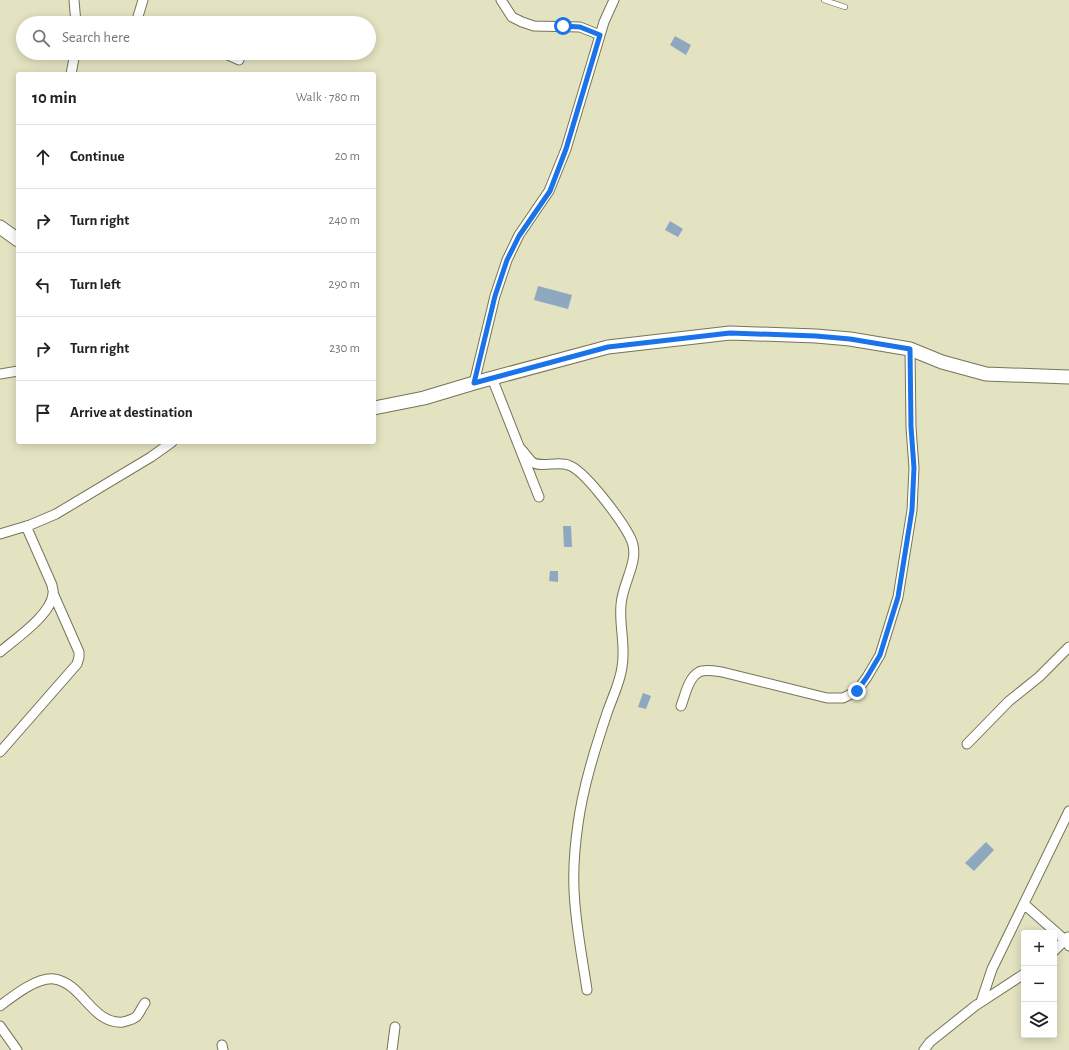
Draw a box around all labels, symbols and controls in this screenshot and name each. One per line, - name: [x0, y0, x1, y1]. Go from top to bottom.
- search box: [16, 16, 376, 60]
- route start: [554, 17, 572, 35]
- icon: search: [30, 27, 52, 49]
- text: Search here: [62, 30, 130, 45]
- text: 10 min: [32, 89, 77, 106]
- text: Walk · 780 m: [296, 91, 360, 104]
- icon: ahead: [32, 146, 54, 168]
- text: Continue: [70, 149, 125, 164]
- text: 20 m: [335, 150, 360, 163]
- icon: right: [32, 210, 54, 232]
- text: Turn right: [70, 213, 129, 228]
- text: 240 m: [328, 214, 360, 227]
- icon: left: [32, 274, 54, 296]
- text: Turn left: [70, 277, 121, 292]
- text: 290 m: [329, 278, 360, 291]
- icon: right: [32, 338, 54, 360]
- text: Turn right: [70, 341, 129, 356]
- text: 230 m: [329, 342, 360, 355]
- icon: arrive: [32, 402, 54, 424]
- text: Arrive at destination: [70, 405, 193, 420]
- route end: [848, 682, 866, 700]
- map controls: [1021, 930, 1057, 1038]
- button: +: [1021, 930, 1057, 966]
- button: −: [1021, 966, 1057, 1002]
- button: layers: [1021, 1002, 1057, 1038]

